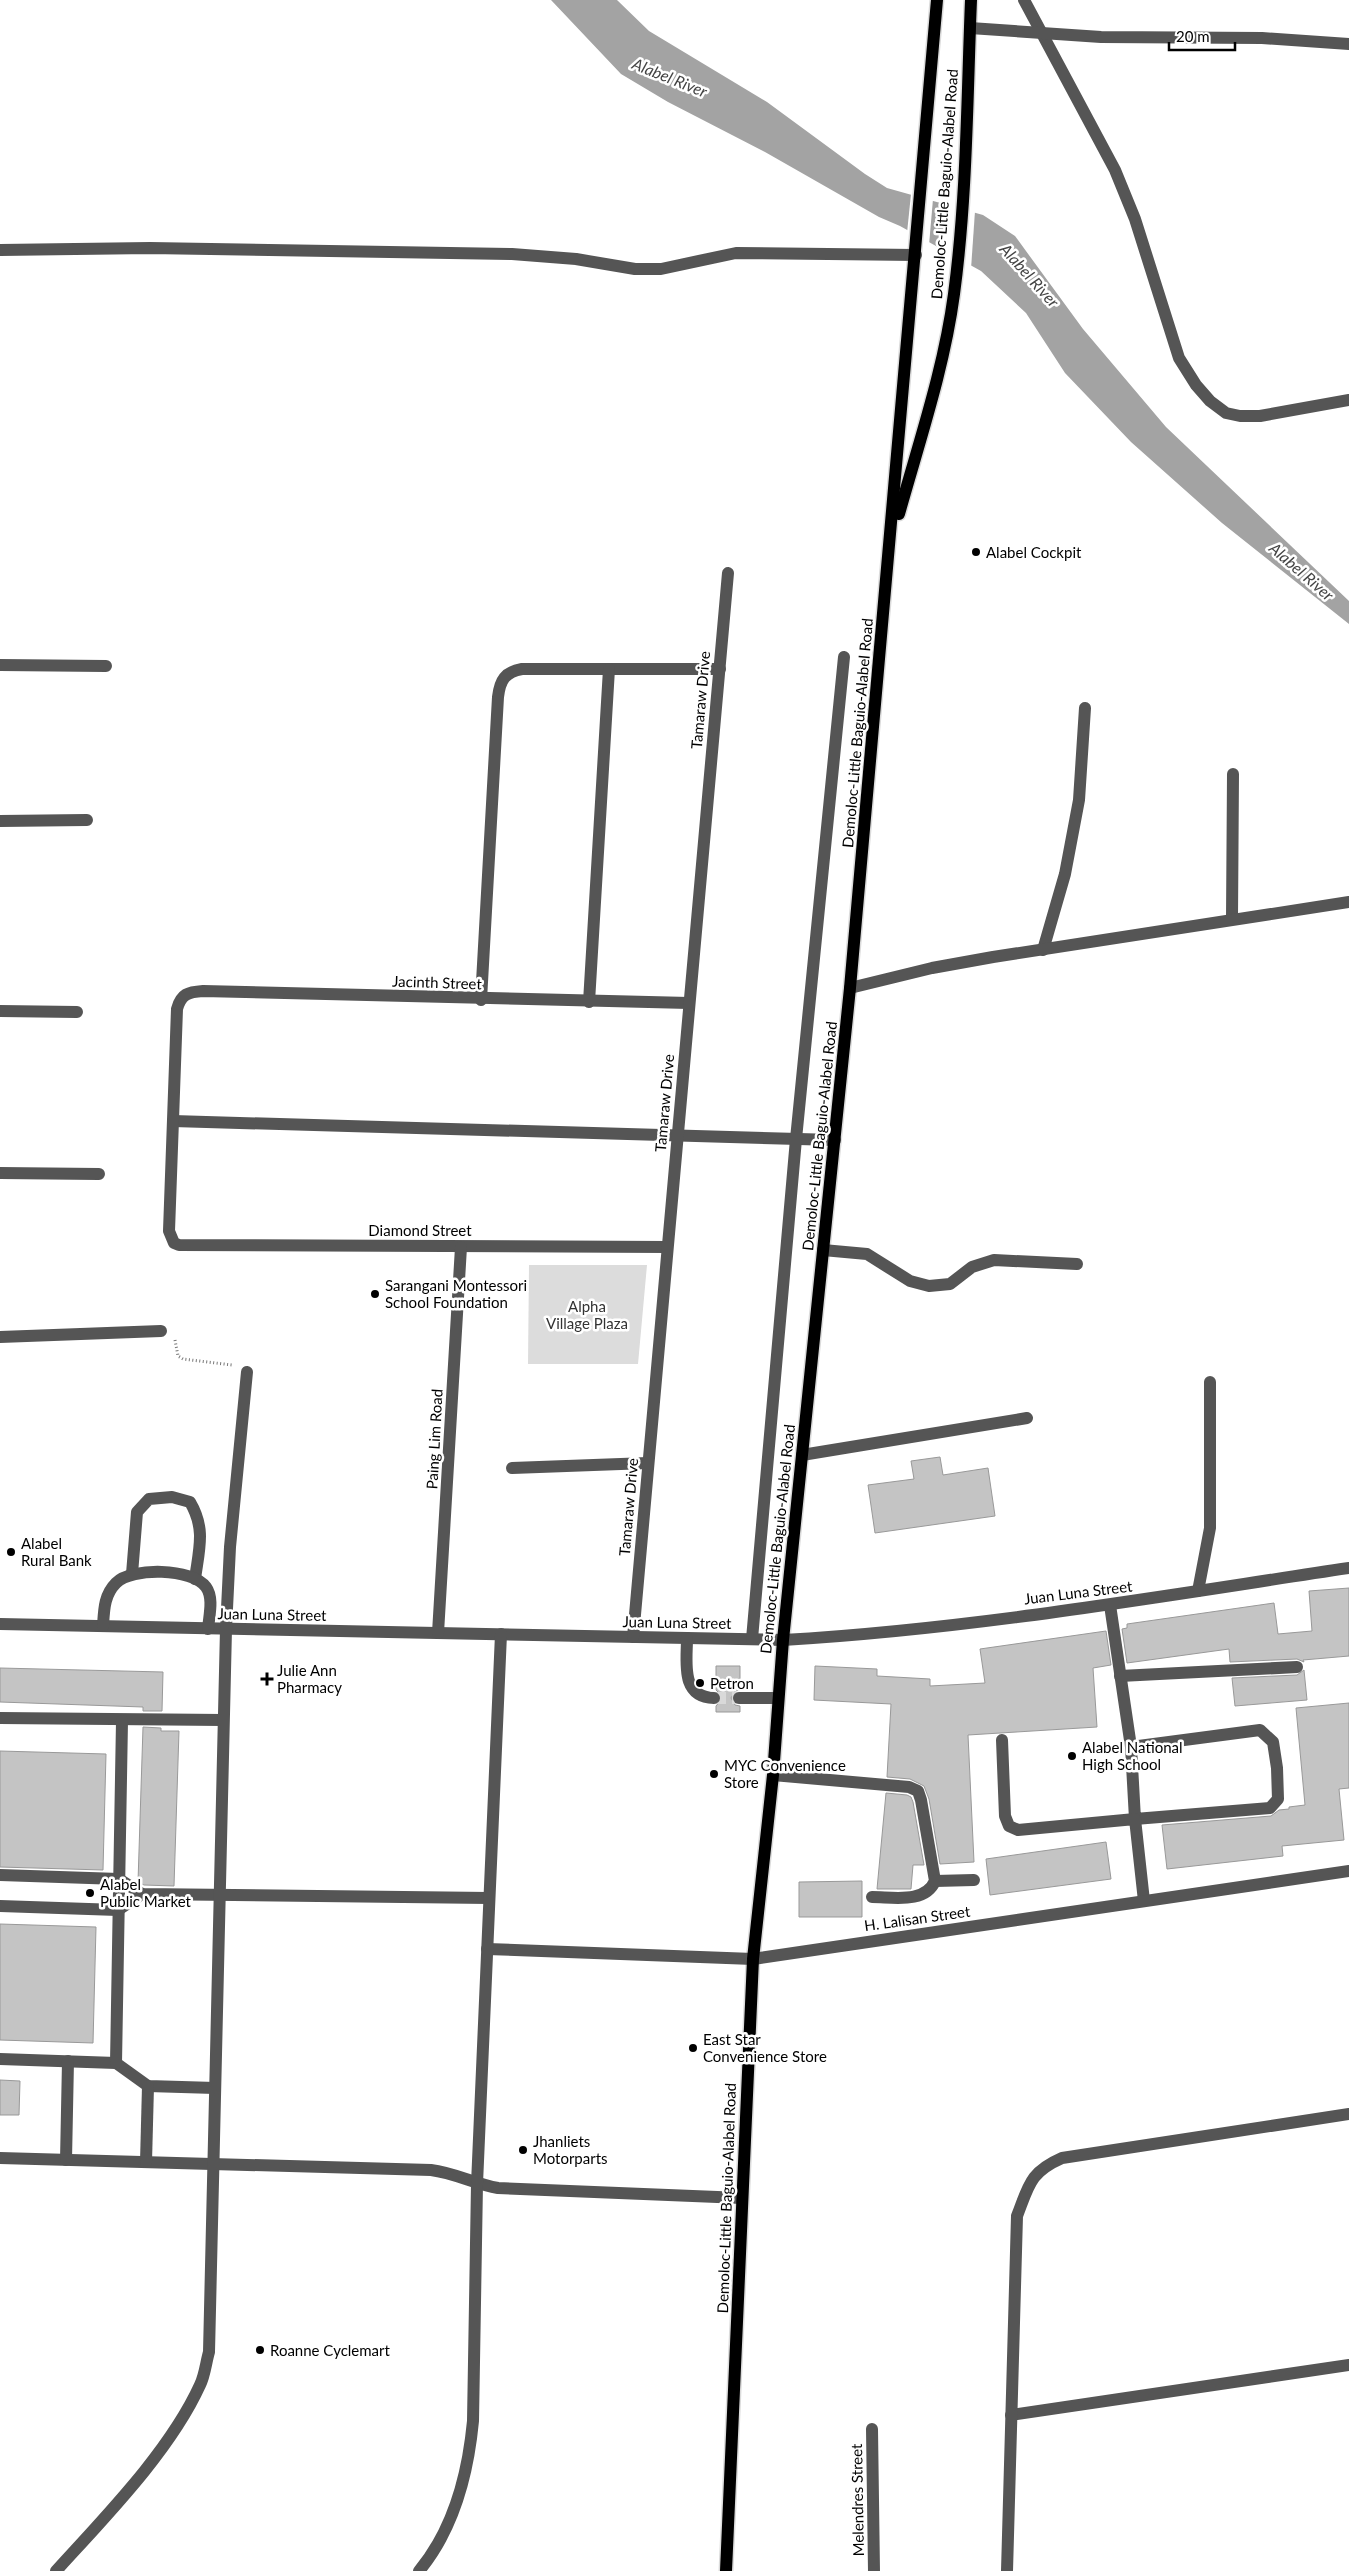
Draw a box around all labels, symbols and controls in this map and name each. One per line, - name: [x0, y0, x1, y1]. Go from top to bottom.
- scale bar: [1169, 20, 1235, 52]
- text: 20 m: [1176, 27, 1210, 45]
- water label: Alabel River: [629, 53, 711, 101]
- street label: Demoloc-Little Baguio-Alabel Road: [927, 68, 961, 300]
- water label: Alabel River: [996, 239, 1064, 311]
- water label: Alabel River: [1265, 537, 1338, 604]
- place label: Alabel Cockpit: [986, 543, 1082, 561]
- marker: Alabel Cockpit: [970, 546, 982, 558]
- street label: Demoloc-Little Baguio-Alabel Road: [838, 617, 876, 849]
- street label: Tamaraw Drive: [687, 650, 713, 750]
- street label: Jacinth Street: [392, 971, 483, 993]
- street label: Demoloc-Little Baguio-Alabel Road: [798, 1020, 840, 1252]
- street label: Tamaraw Drive: [651, 1053, 677, 1153]
- street label: Diamond Street: [368, 1221, 472, 1239]
- place label: Sarangani Montessori School Foundation: [385, 1276, 527, 1311]
- marker: Sarangani Montessori School Foundation: [369, 1288, 381, 1300]
- park label: Alpha Village Plaza: [546, 1297, 628, 1332]
- street label: Paing Lim Road: [422, 1388, 446, 1490]
- street label: Demoloc-Little Baguio-Alabel Road: [756, 1423, 798, 1655]
- street label: Tamaraw Drive: [615, 1457, 641, 1557]
- place label: Alabel Rural Bank: [21, 1534, 92, 1569]
- marker: Alabel Rural Bank: [5, 1546, 17, 1558]
- street label: Juan Luna Street: [1023, 1576, 1134, 1608]
- street label: Juan Luna Street: [217, 1604, 327, 1624]
- street label: Juan Luna Street: [622, 1612, 732, 1632]
- place label: Julie Ann Pharmacy: [277, 1661, 342, 1696]
- marker: Julie Ann Pharmacy: [261, 1673, 273, 1685]
- place label: Petron: [710, 1674, 754, 1692]
- marker: Petron: [694, 1677, 706, 1689]
- place label: Alabel National High School: [1082, 1738, 1183, 1773]
- marker: Alabel National High School: [1066, 1750, 1078, 1762]
- place label: MYC Convenience Store: [724, 1756, 846, 1791]
- marker: MYC Convenience Store: [708, 1768, 720, 1780]
- place label: Alabel Public Market: [100, 1875, 192, 1910]
- marker: Alabel Public Market: [84, 1887, 96, 1899]
- street label: H. Lalisan Street: [863, 1902, 972, 1934]
- place label: East Star Convenience Store: [703, 2030, 827, 2065]
- marker: East Star Convenience Store: [687, 2042, 699, 2054]
- street label: Demoloc-Little Baguio-Alabel Road: [713, 2082, 739, 2314]
- place label: Jhanliets Motorparts: [533, 2132, 608, 2167]
- marker: Jhanliets Motorparts: [517, 2144, 529, 2156]
- place label: Roanne Cyclemart: [270, 2341, 391, 2359]
- marker: Roanne Cyclemart: [254, 2344, 266, 2356]
- street label: Melendres Street: [847, 2443, 867, 2557]

